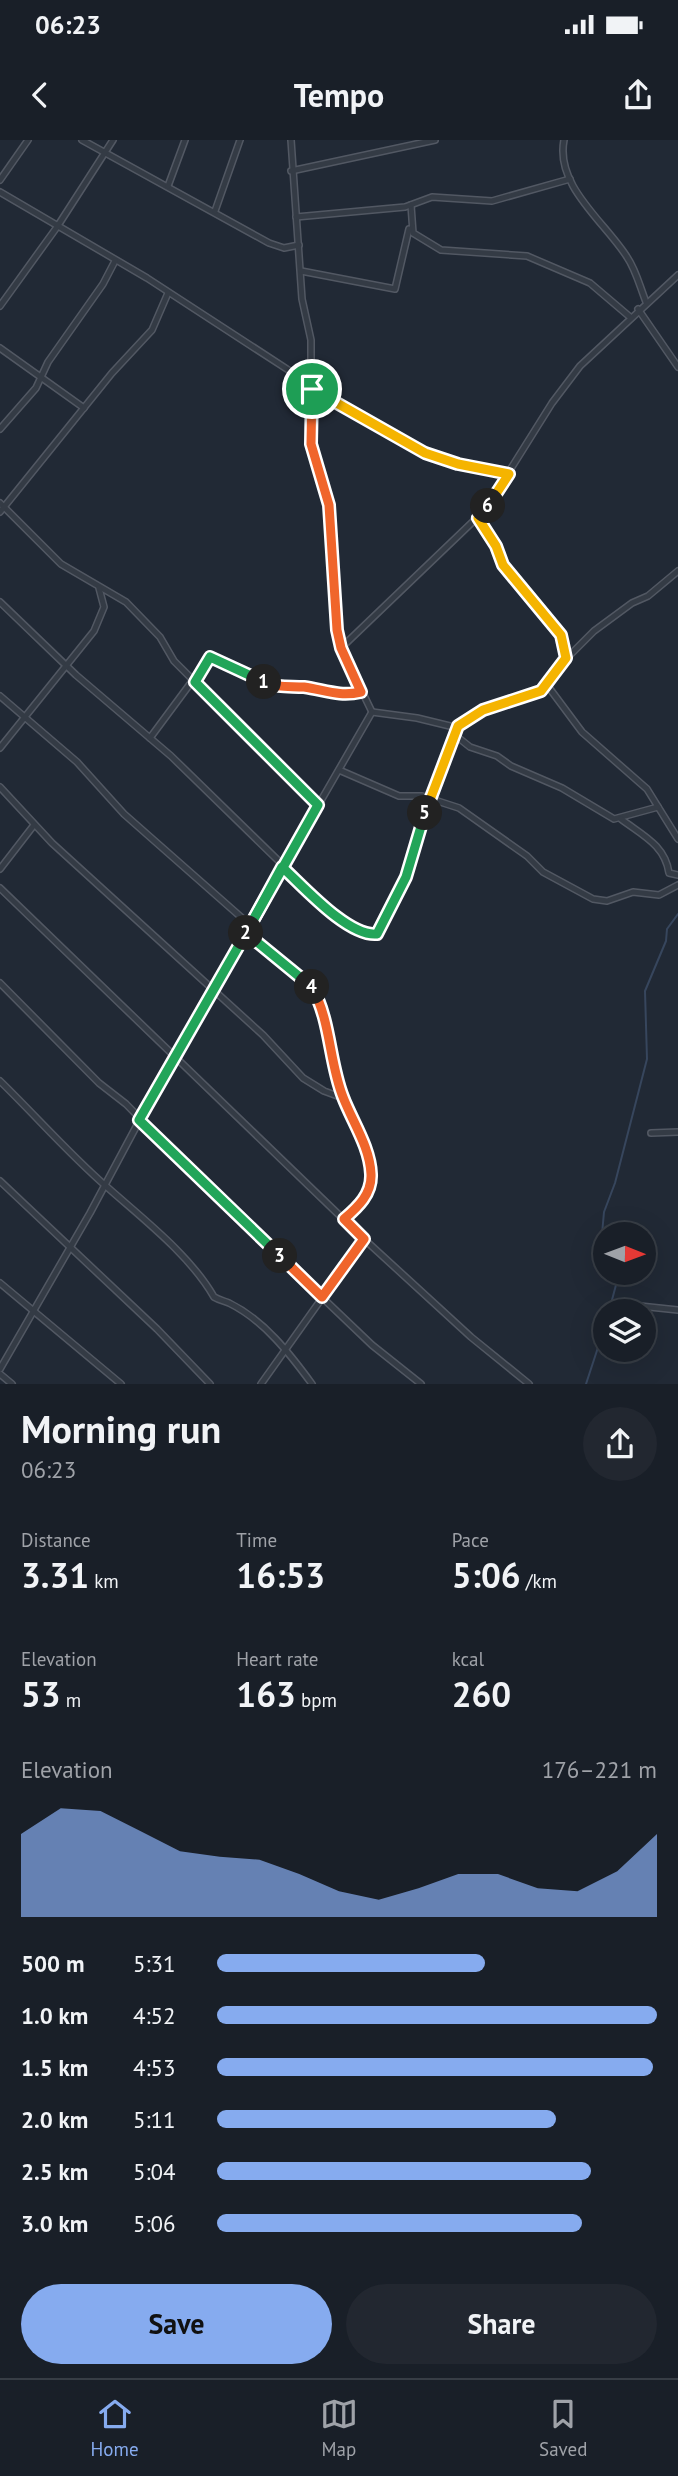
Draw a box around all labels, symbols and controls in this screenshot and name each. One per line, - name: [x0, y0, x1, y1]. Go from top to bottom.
- text: 06:23: [35, 8, 101, 41]
- text: Tempo: [294, 74, 384, 116]
- icon: back: [21, 76, 59, 114]
- icon: share: [619, 76, 657, 114]
- pin: [282, 359, 342, 419]
- icon: arrive: [293, 370, 331, 408]
- pin: 6: [470, 488, 505, 524]
- text: 6: [482, 493, 493, 517]
- pin: 1: [246, 664, 282, 700]
- text: 1: [258, 669, 269, 693]
- pin: 5: [408, 796, 442, 830]
- text: 5: [419, 800, 430, 824]
- pin: 2: [229, 916, 264, 950]
- text: 2: [240, 920, 251, 944]
- pin: 4: [294, 970, 330, 1004]
- text: 4: [306, 974, 317, 998]
- north arrow: [593, 1222, 656, 1284]
- map controls: [593, 1222, 656, 1362]
- pin: 3: [262, 1238, 298, 1274]
- text: 3: [274, 1243, 285, 1267]
- button: layers: [593, 1299, 656, 1362]
- text: Morning run: [21, 1404, 221, 1453]
- button: share: [583, 1407, 657, 1481]
- text: 06:23: [21, 1455, 76, 1484]
- text: Distance: [21, 1528, 91, 1552]
- text: Time: [236, 1528, 277, 1552]
- text: Pace: [452, 1528, 489, 1552]
- text: 3.31: [21, 1552, 89, 1598]
- text: 16:53: [236, 1552, 325, 1598]
- text: 5:06: [452, 1552, 521, 1598]
- text: km: [89, 1569, 119, 1593]
- text: /km: [521, 1569, 557, 1593]
- text: Elevation: [21, 1647, 97, 1671]
- text: Heart rate: [236, 1647, 318, 1671]
- text: kcal: [452, 1647, 484, 1671]
- text: 53: [21, 1671, 61, 1717]
- text: 163: [236, 1671, 296, 1717]
- text: 260: [452, 1671, 511, 1717]
- text: m: [61, 1688, 81, 1712]
- text: bpm: [296, 1688, 337, 1712]
- text: Elevation: [21, 1755, 113, 1784]
- text: 176–221 m: [542, 1755, 657, 1784]
- text: 500 m: [21, 1949, 84, 1978]
- text: 5:31: [133, 1949, 176, 1978]
- text: 1.0 km: [21, 2001, 88, 2030]
- text: 4:52: [133, 2001, 176, 2030]
- text: 1.5 km: [21, 2053, 88, 2082]
- text: 4:53: [133, 2053, 176, 2082]
- text: 2.0 km: [21, 2105, 88, 2134]
- text: 5:11: [133, 2105, 176, 2134]
- text: 2.5 km: [21, 2157, 88, 2186]
- text: 5:04: [133, 2157, 176, 2186]
- text: 3.0 km: [21, 2209, 88, 2238]
- text: 5:06: [133, 2209, 176, 2238]
- button: Save: [21, 2284, 332, 2364]
- button: Share: [346, 2284, 657, 2364]
- tab: Home: [91, 2395, 139, 2461]
- tab: Map: [320, 2395, 358, 2461]
- tab: Saved: [539, 2395, 587, 2461]

